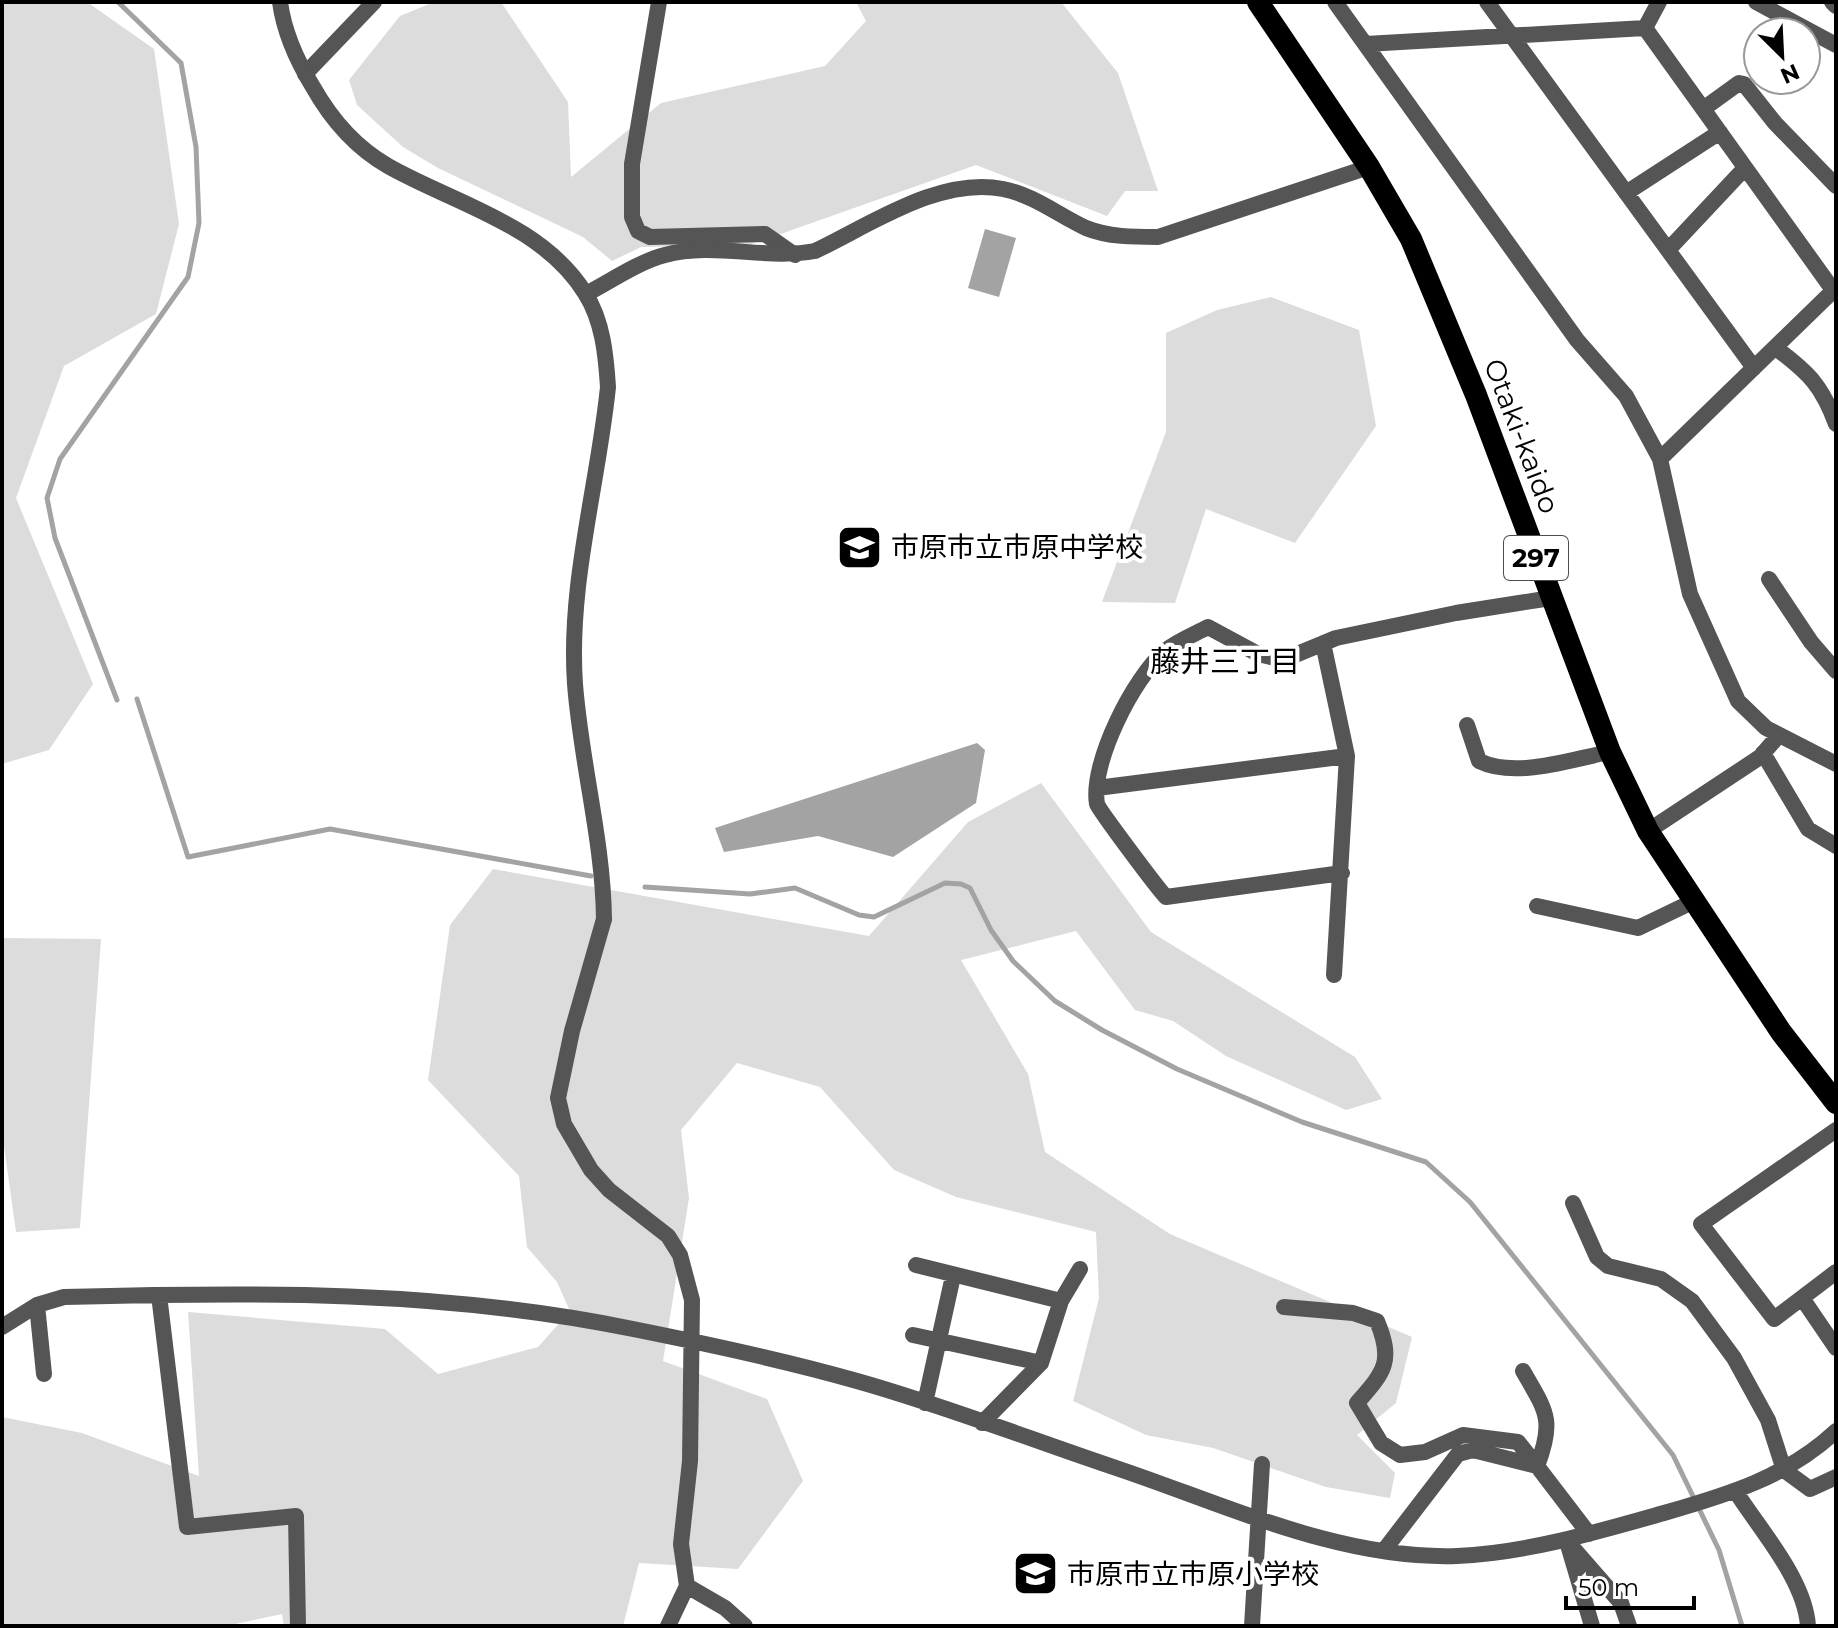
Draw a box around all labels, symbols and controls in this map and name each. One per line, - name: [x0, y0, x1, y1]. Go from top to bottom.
- north arrow: [1742, 16, 1822, 96]
- text: N: [1776, 58, 1804, 90]
- street label: Otaki-kaido: [1477, 354, 1567, 518]
- school or university icon: 市原市立市原中学校: [836, 523, 884, 571]
- place label: 市原市立市原中学校: [891, 530, 1143, 564]
- road number: 297: [1504, 536, 1568, 580]
- district label: 藤井三丁目: [1150, 643, 1300, 680]
- school or university icon: 市原市立市原小学校: [1012, 1550, 1060, 1598]
- place label: 市原市立市原小学校: [1067, 1557, 1319, 1591]
- scale bar: [1566, 1560, 1694, 1610]
- text: 50 m: [1578, 1573, 1639, 1602]

